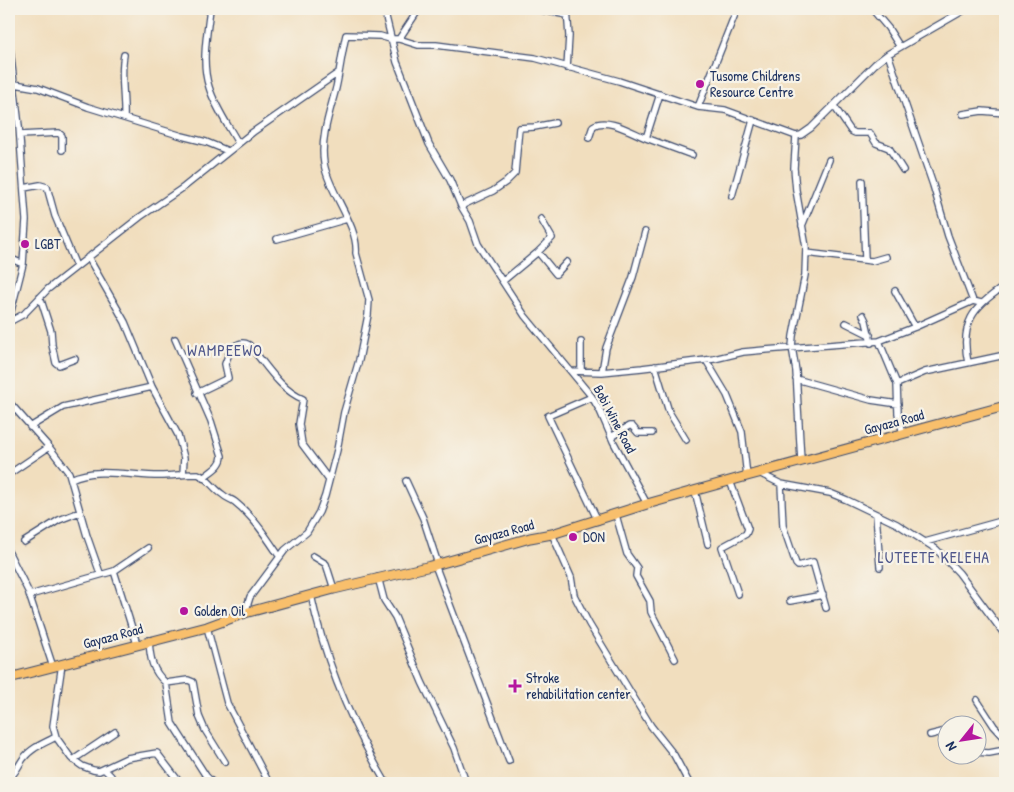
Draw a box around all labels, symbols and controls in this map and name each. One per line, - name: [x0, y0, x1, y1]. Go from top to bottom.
- place label: Tusome Childrens Resource Centre: [710, 66, 800, 101]
- marker: Tusome Childrens Resource Centre: [694, 78, 706, 90]
- place label: LGBT: [35, 234, 61, 253]
- marker: LGBT: [19, 238, 31, 250]
- district label: WAMPEEWO: [187, 339, 263, 361]
- street label: Bobi Wine Road: [590, 381, 642, 457]
- street label: Gayaza Road: [862, 404, 927, 440]
- street label: Gayaza Road: [472, 514, 537, 550]
- place label: DON: [583, 527, 605, 546]
- marker: DON: [567, 531, 579, 543]
- district label: LUTEETE KELEHA: [878, 546, 990, 568]
- place label: Golden Oil: [194, 601, 246, 620]
- marker: Golden Oil: [178, 605, 190, 617]
- street label: Gayaza Road: [81, 618, 146, 654]
- place label: Stroke rehabilitation center: [526, 668, 631, 703]
- marker: Stroke rehabilitation center: [508, 679, 522, 693]
- north arrow: [936, 714, 986, 764]
- text: N: [940, 738, 960, 755]

